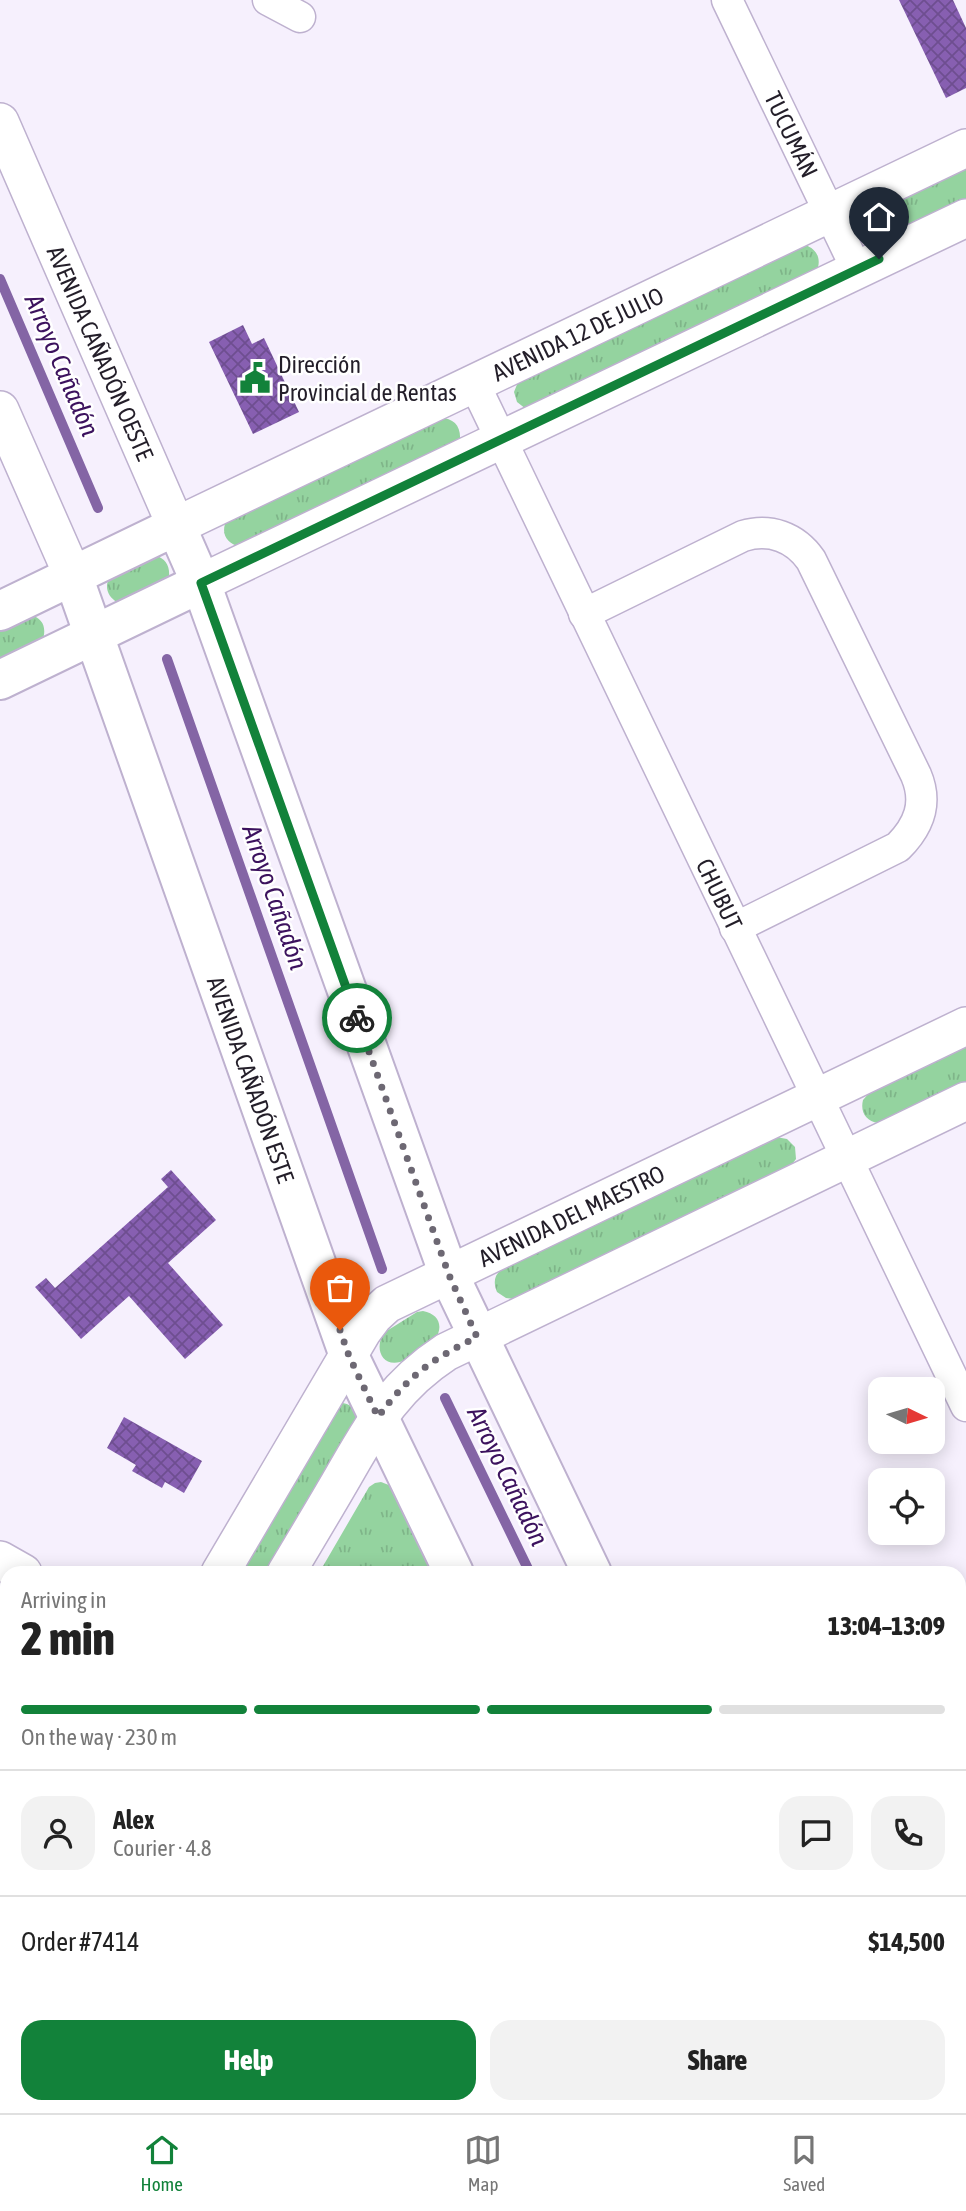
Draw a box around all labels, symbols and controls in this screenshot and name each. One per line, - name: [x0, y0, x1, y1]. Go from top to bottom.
- street label: TUCUMÁN: [760, 87, 824, 181]
- pin: [849, 187, 909, 259]
- icon: home: [860, 198, 898, 236]
- street label: AVENIDA CAÑADÓN OESTE: [42, 242, 159, 464]
- street label: AVENIDA 12 DE JULIO: [488, 281, 668, 386]
- water label: Arroyo Cañadón: [18, 289, 105, 441]
- place label: Dirección Provincial de Rentas: [278, 351, 457, 406]
- public building icon: Dirección Provincial de Rentas: [238, 361, 272, 395]
- water label: Arroyo Cañadón: [236, 820, 314, 974]
- street label: CHUBUT: [691, 854, 748, 934]
- street label: AVENIDA CAÑADÓN ESTE: [202, 973, 300, 1186]
- courier: [322, 983, 392, 1053]
- icon: bike: [338, 999, 376, 1037]
- street label: AVENIDA DEL MAESTRO: [474, 1159, 669, 1272]
- pin: [310, 1258, 370, 1330]
- icon: bag: [321, 1269, 359, 1307]
- north arrow: [868, 1377, 945, 1454]
- map controls: [868, 1377, 945, 1545]
- water label: Arroyo Cañadón: [461, 1401, 555, 1551]
- button: locate: [868, 1468, 945, 1545]
- text: Arriving in: [21, 1587, 107, 1613]
- text: 13:04–13:09: [828, 1611, 945, 1641]
- text: 2 min: [21, 1612, 115, 1665]
- text: On the way · 230 m: [21, 1724, 177, 1750]
- button: person: [21, 1796, 95, 1870]
- button: chat: [779, 1796, 853, 1870]
- button: phone: [871, 1796, 945, 1870]
- text: Alex: [113, 1805, 154, 1835]
- text: Courier · 4.8: [113, 1835, 212, 1861]
- text: Order #7414: [21, 1927, 140, 1957]
- text: $14,500: [868, 1927, 945, 1957]
- button: Help: [21, 2020, 476, 2100]
- button: Share: [490, 2020, 945, 2100]
- tab: Home: [141, 2131, 183, 2195]
- tab: Map: [464, 2131, 502, 2195]
- tab: Saved: [783, 2131, 825, 2195]

